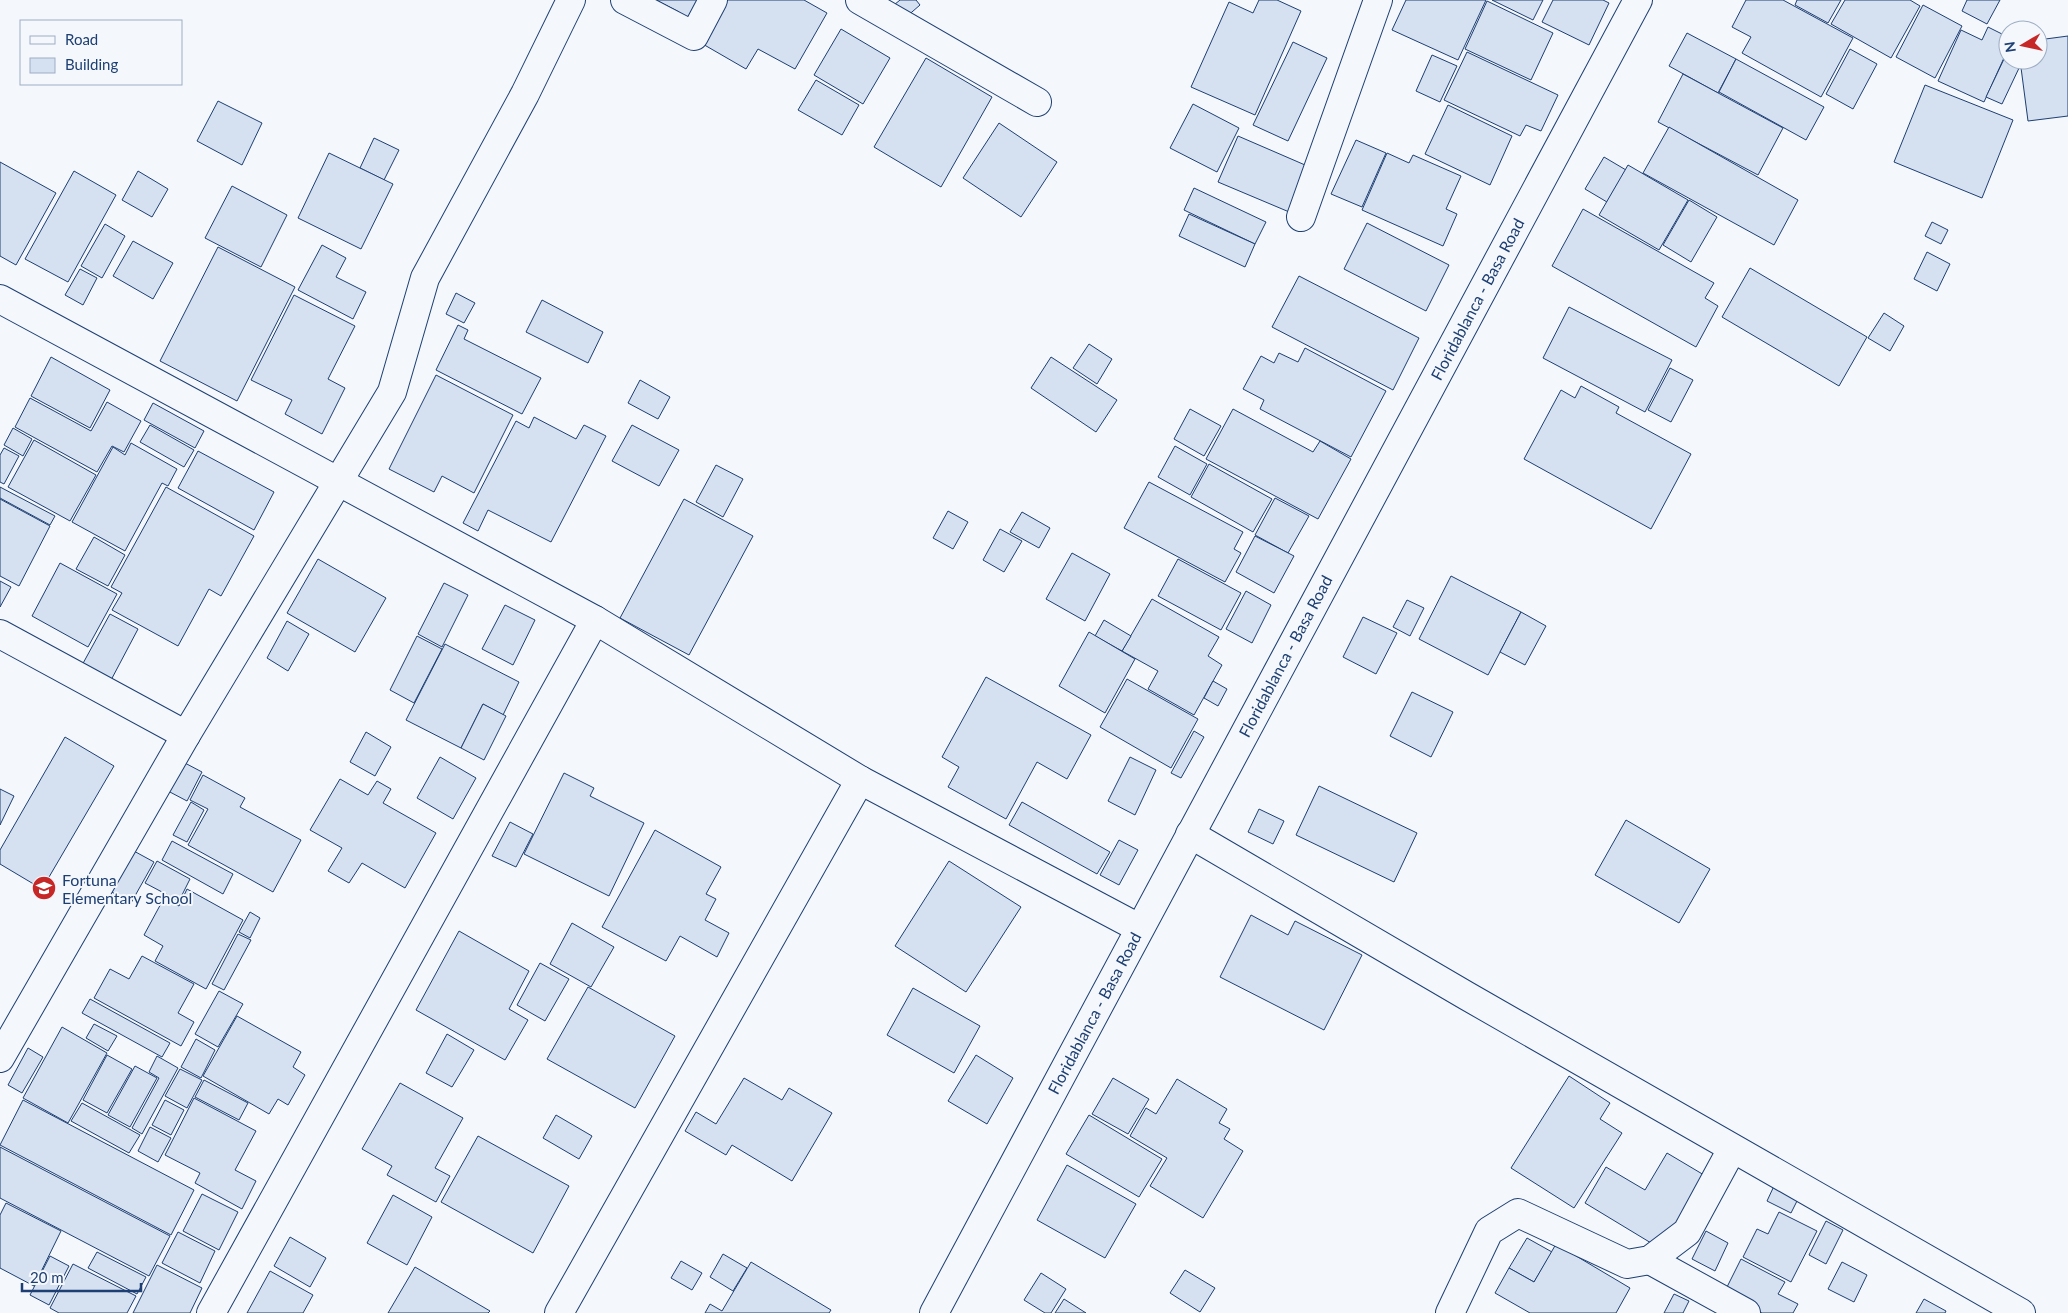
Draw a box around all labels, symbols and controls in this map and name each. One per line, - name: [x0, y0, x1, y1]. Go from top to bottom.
- legend: [20, 20, 182, 85]
- north arrow: [1998, 20, 2048, 70]
- text: Road: [65, 30, 98, 48]
- text: N: [2000, 40, 2019, 54]
- text: Building: [65, 55, 118, 73]
- street label: Floridablanca - Basa Road: [1426, 215, 1528, 383]
- street label: Floridablanca - Basa Road: [1234, 572, 1336, 740]
- place label: Fortuna Elementary School: [62, 870, 192, 907]
- school or university icon: Fortuna Elementary School: [31, 875, 57, 901]
- street label: Floridablanca - Basa Road: [1043, 929, 1145, 1097]
- scale bar: [22, 1260, 141, 1292]
- text: 20 m: [30, 1268, 64, 1286]

